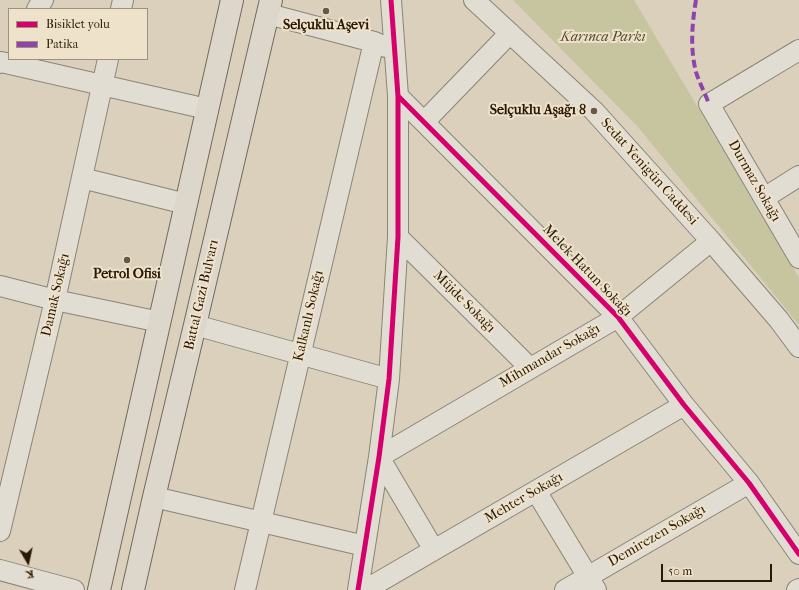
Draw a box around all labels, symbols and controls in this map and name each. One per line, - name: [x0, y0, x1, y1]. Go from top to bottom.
- marker: Selçuklu Aşevi: [321, 6, 331, 16]
- legend: [8, 8, 148, 60]
- text: Bisiklet yolu: [46, 17, 110, 31]
- place label: Selçuklu Aşevi: [283, 18, 369, 34]
- park label: Karınca Parkı: [560, 30, 646, 46]
- text: Patika: [46, 37, 78, 51]
- place label: Selçuklu Aşağı 8: [490, 103, 586, 119]
- marker: Selçuklu Aşağı 8: [589, 106, 599, 116]
- street label: Sedat Yenigün Caddesi: [597, 115, 701, 229]
- street label: Durmaz Sokağı: [724, 137, 784, 225]
- street label: Melek Hatun Sokağı: [539, 221, 635, 321]
- street label: Battal Gazi Bulvarı: [181, 238, 223, 352]
- street label: Damak Sokağı: [38, 252, 74, 338]
- marker: Petrol Ofisi: [122, 255, 132, 265]
- place label: Petrol Ofisi: [93, 267, 161, 283]
- street label: Müjde Sokağı: [429, 267, 499, 337]
- street label: Kalkanlı Sokağı: [290, 269, 328, 363]
- street label: Mihmandar Sokağı: [497, 320, 603, 392]
- street label: Mehter Sokağı: [482, 469, 566, 527]
- street label: Demirezen Sokağı: [605, 501, 709, 571]
- north arrow: [8, 542, 48, 582]
- scale bar: [663, 556, 774, 582]
- text: 50 m: [668, 564, 692, 578]
- text: K: [25, 567, 35, 581]

